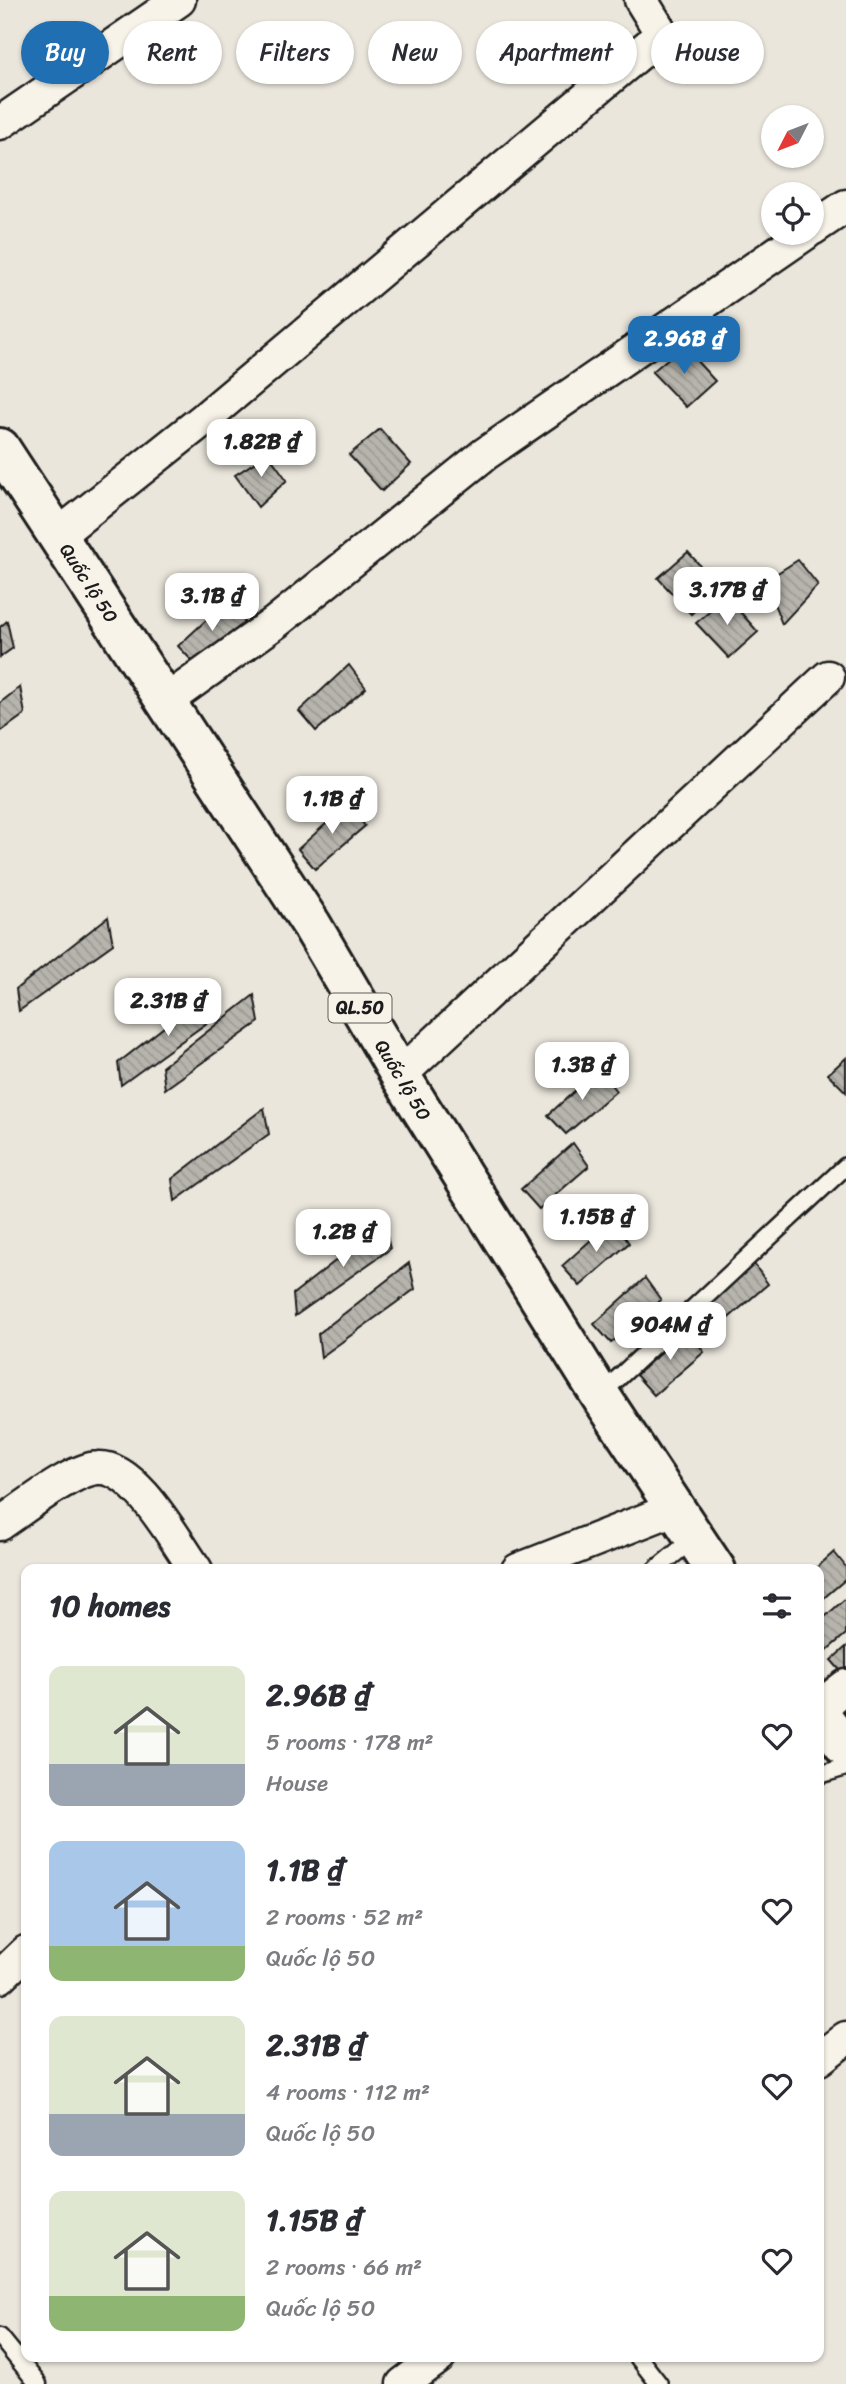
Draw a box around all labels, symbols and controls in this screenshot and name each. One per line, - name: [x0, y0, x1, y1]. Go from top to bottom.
- chip: Buy: [21, 21, 109, 84]
- chip: Rent: [123, 21, 222, 84]
- chip: Filters: [236, 21, 354, 84]
- chip: New: [368, 21, 462, 84]
- chip: Apartment: [476, 21, 637, 84]
- chip: House: [651, 21, 764, 84]
- north arrow: [761, 105, 824, 168]
- map controls: [761, 105, 824, 245]
- button: locate: [761, 182, 824, 245]
- pin: 2.96B ₫: [619, 316, 749, 376]
- text: 2.96B ₫: [644, 318, 724, 359]
- pin: 1.82B ₫: [196, 420, 326, 479]
- text: 1.82B ₫: [223, 421, 299, 462]
- street label: Quốc lộ 50: [51, 536, 127, 630]
- pin: 3.17B ₫: [662, 568, 792, 627]
- text: 3.17B ₫: [689, 569, 765, 610]
- pin: 3.1B ₫: [155, 574, 269, 633]
- text: 3.1B ₫: [181, 575, 243, 616]
- pin: 1.1B ₫: [275, 776, 389, 836]
- text: 1.1B ₫: [302, 778, 362, 819]
- pin: 2.31B ₫: [103, 978, 233, 1038]
- text: 2.31B ₫: [130, 980, 206, 1021]
- road number: QL.50: [328, 993, 392, 1023]
- street label: Quốc lộ 50: [366, 1033, 440, 1127]
- pin: 1.3B ₫: [525, 1042, 639, 1102]
- text: 1.3B ₫: [551, 1044, 613, 1085]
- pin: 1.15B ₫: [531, 1194, 661, 1254]
- text: 1.15B ₫: [559, 1196, 633, 1237]
- pin: 1.2B ₫: [286, 1210, 400, 1269]
- text: 1.2B ₫: [312, 1211, 374, 1252]
- pin: 904M ₫: [613, 1302, 727, 1362]
- text: 904M ₫: [630, 1304, 710, 1345]
- text: 10 homes: [49, 1579, 170, 1633]
- icon: filters: [758, 1587, 796, 1625]
- text: 2.96B ₫: [266, 1668, 370, 1722]
- icon: home: [105, 1694, 189, 1778]
- icon: heart: [758, 1717, 796, 1755]
- text: 5 rooms · 178 m²: [266, 1722, 434, 1763]
- text: House: [266, 1763, 328, 1804]
- text: 1.1B ₫: [266, 1843, 343, 1897]
- icon: home: [105, 1869, 189, 1953]
- icon: heart: [758, 1892, 796, 1930]
- text: 2 rooms · 52 m²: [266, 1897, 423, 1938]
- text: Quốc lộ 50: [266, 1938, 375, 1979]
- text: 2.31B ₫: [266, 2018, 364, 2072]
- icon: home: [105, 2044, 189, 2128]
- icon: heart: [758, 2067, 796, 2105]
- text: 4 rooms · 112 m²: [266, 2072, 430, 2113]
- text: Quốc lộ 50: [266, 2113, 375, 2154]
- text: 1.15B ₫: [266, 2193, 362, 2247]
- icon: home: [105, 2219, 189, 2303]
- icon: heart: [758, 2242, 796, 2280]
- text: 2 rooms · 66 m²: [266, 2247, 422, 2288]
- text: Quốc lộ 50: [266, 2288, 375, 2329]

